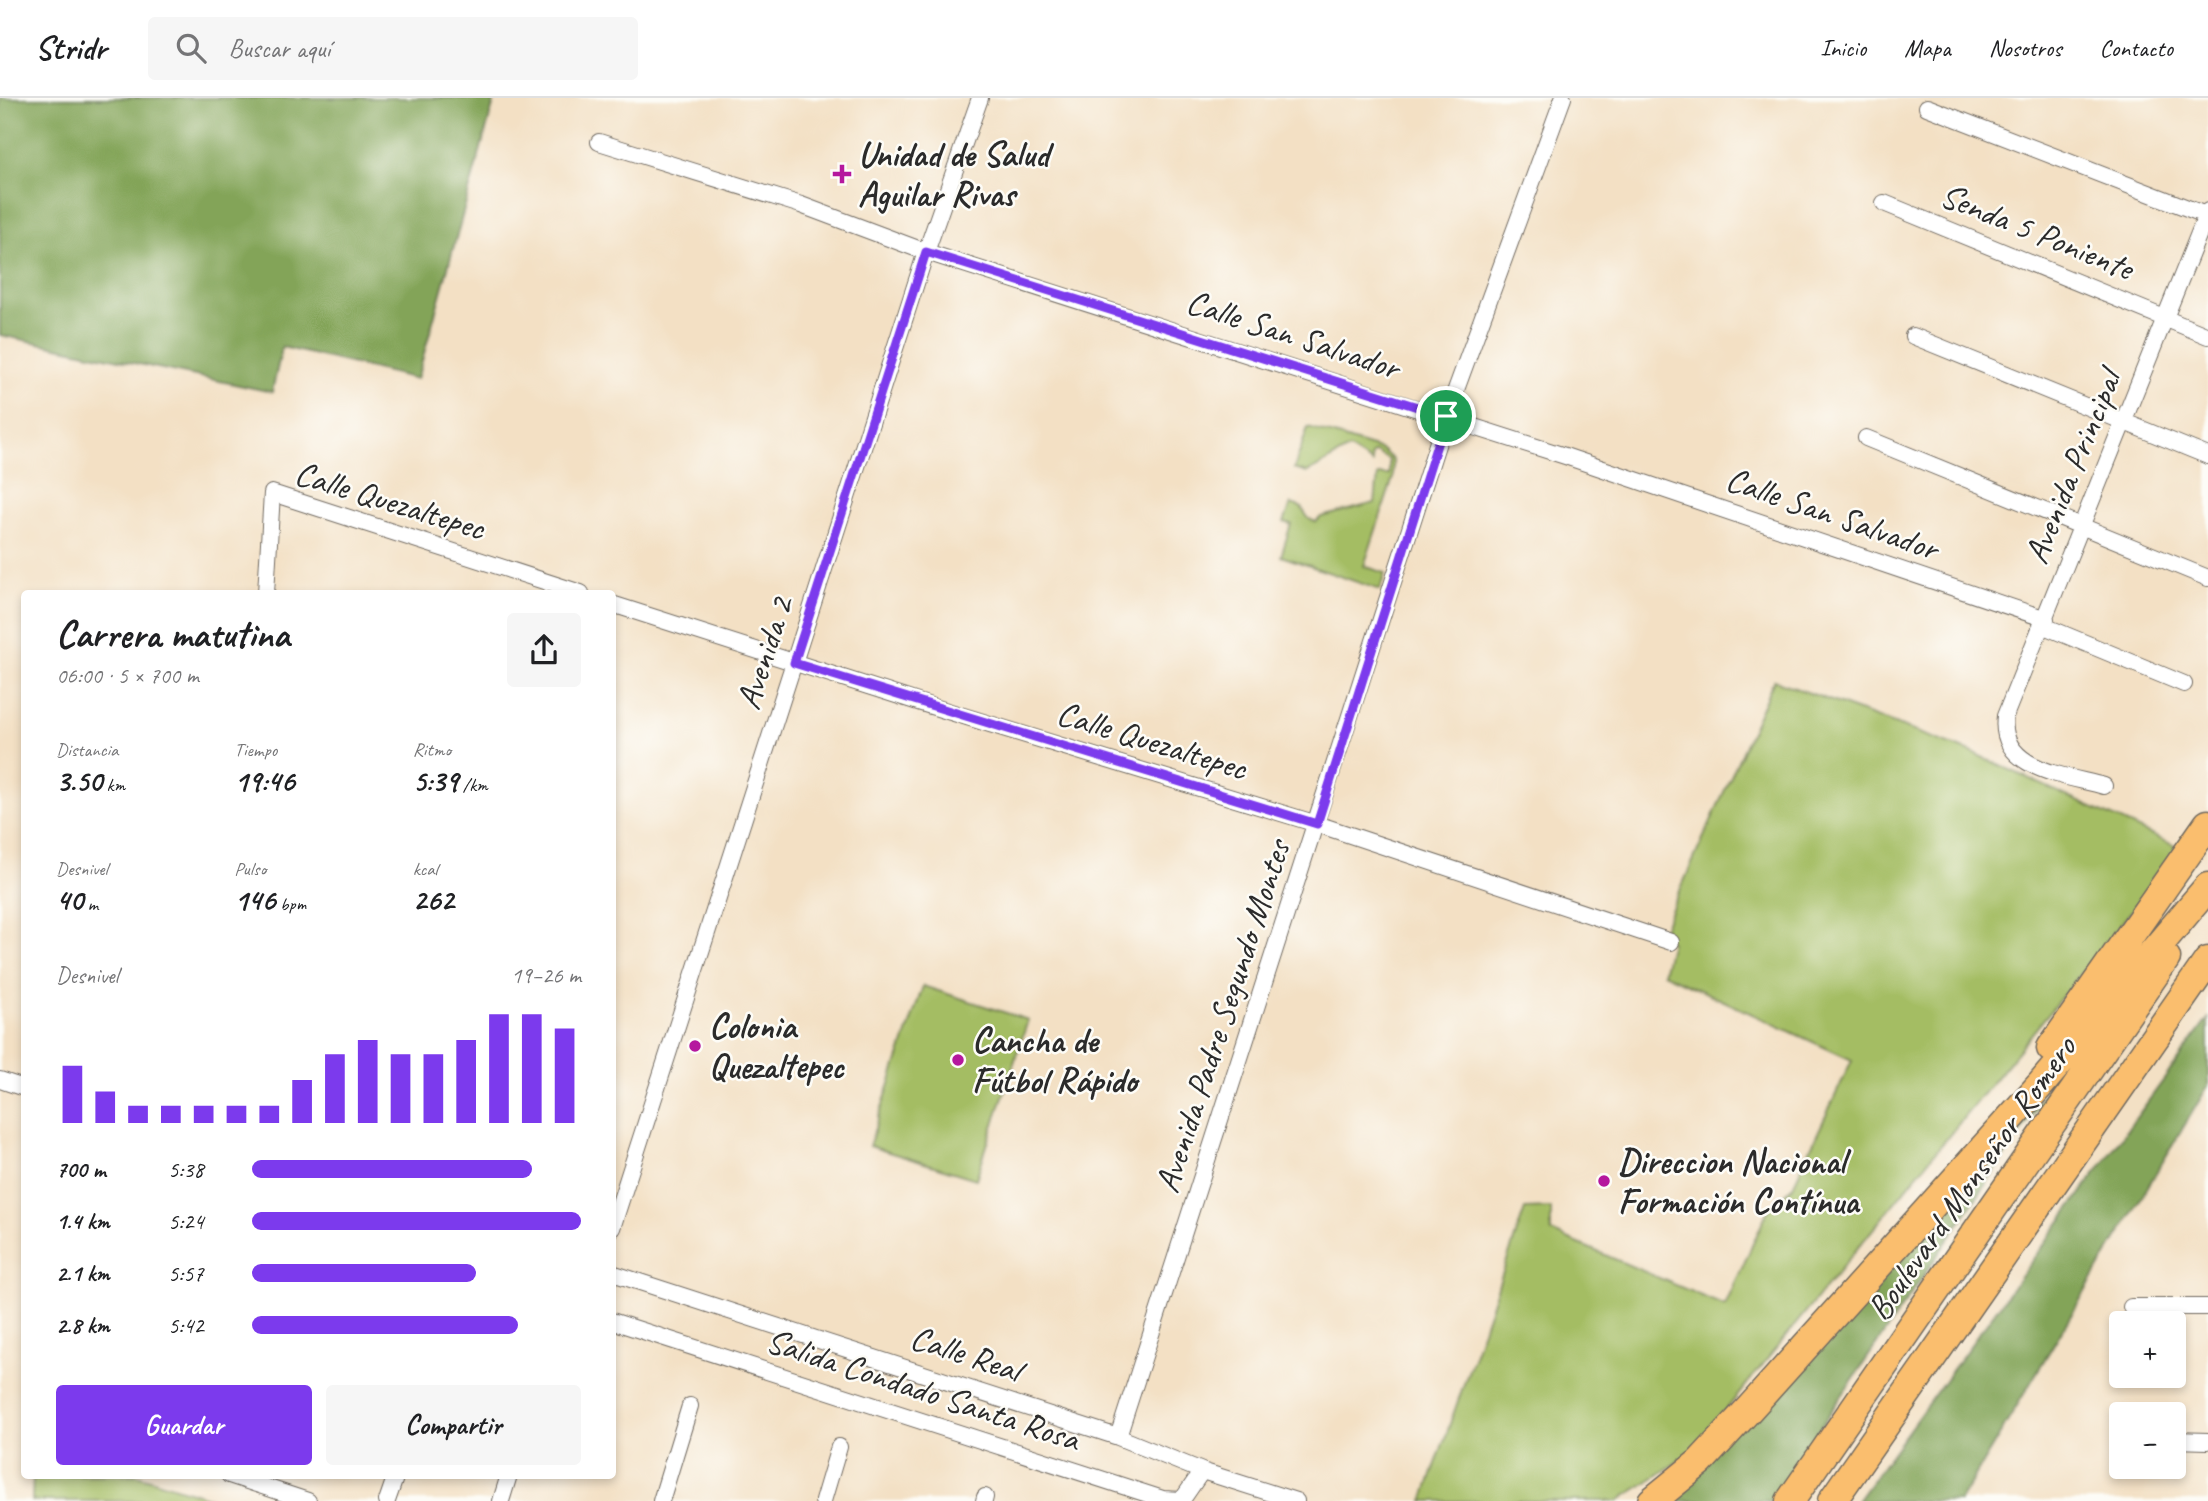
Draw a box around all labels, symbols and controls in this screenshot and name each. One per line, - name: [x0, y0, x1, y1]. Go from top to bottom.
- search box: [148, 17, 638, 80]
- text: Stridr: [35, 27, 106, 69]
- icon: search: [172, 29, 210, 67]
- text: Buscar aquí: [228, 32, 330, 65]
- text: Inicio: [1820, 33, 1866, 63]
- text: Mapa: [1904, 33, 1951, 63]
- text: Nosotros: [1989, 33, 2061, 63]
- text: Contacto: [2099, 33, 2173, 63]
- place label: Unidad de Salud Aguilar Rivas: [858, 132, 1055, 217]
- marker: Unidad de Salud Aguilar Rivas: [832, 164, 852, 184]
- street label: Senda 5 Poniente: [1934, 172, 2142, 291]
- street label: Calle San Salvador: [1181, 279, 1408, 391]
- street label: Avenida Principal: [2013, 359, 2134, 570]
- pin: [1416, 386, 1476, 446]
- icon: arrive: [1427, 397, 1465, 435]
- street label: Calle Quezaltepec: [290, 450, 492, 551]
- street label: Calle San Salvador: [1720, 456, 1947, 572]
- street label: Avenida 2: [725, 588, 805, 715]
- text: Carrera matutina: [56, 611, 290, 658]
- button: share: [507, 613, 581, 687]
- text: 06:00 · 5 × 700 m: [56, 661, 199, 690]
- street label: Calle Quezaltepec: [1052, 690, 1254, 791]
- text: Distancia: [56, 738, 118, 762]
- text: Tiempo: [234, 738, 277, 762]
- text: Ritmo: [413, 738, 451, 762]
- text: 3.50: [56, 762, 102, 800]
- text: 19:46: [234, 762, 295, 800]
- text: 5:39: [413, 762, 458, 800]
- text: km: [102, 773, 125, 797]
- text: /km: [458, 773, 488, 797]
- street label: Avenida Padre Segundo Montes: [1144, 831, 1302, 1198]
- text: Desnivel: [56, 857, 108, 881]
- text: Pulso: [234, 857, 266, 881]
- text: kcal: [413, 857, 438, 881]
- text: 40: [56, 881, 83, 919]
- text: 146: [234, 881, 275, 919]
- text: 262: [413, 881, 454, 919]
- text: m: [83, 892, 98, 916]
- text: bpm: [275, 892, 306, 916]
- text: Desnivel: [56, 961, 118, 990]
- text: 19–26 m: [511, 961, 581, 990]
- place label: Colonia Quezaltepec: [709, 1004, 845, 1089]
- place label: Cancha de Fútbol Rápido: [972, 1018, 1140, 1103]
- street label: Boulevard Monseñor Romero: [1856, 1026, 2087, 1329]
- marker: Colonia Quezaltepec: [687, 1038, 703, 1054]
- marker: Cancha de Fútbol Rápido: [950, 1052, 966, 1068]
- place label: Direccion Nacional Formación Contínua: [1618, 1139, 1861, 1224]
- text: 700 m: [56, 1155, 106, 1184]
- text: 5:38: [168, 1155, 204, 1184]
- marker: Direccion Nacional Formación Contínua: [1596, 1173, 1612, 1189]
- text: 1.4 km: [56, 1207, 110, 1236]
- text: 5:24: [168, 1207, 204, 1236]
- text: 2.1 km: [56, 1259, 110, 1288]
- text: 5:57: [168, 1259, 204, 1288]
- text: 2.8 km: [56, 1311, 110, 1340]
- text: 5:42: [168, 1311, 204, 1340]
- map controls: [2109, 1311, 2186, 1479]
- button: +: [2109, 1311, 2186, 1388]
- street label: Calle Real: [905, 1315, 1033, 1394]
- street label: Salida Condado Santa Rosa: [760, 1318, 1088, 1462]
- button: Guardar: [56, 1385, 312, 1465]
- button: Compartir: [326, 1385, 581, 1465]
- button: −: [2109, 1402, 2186, 1479]

